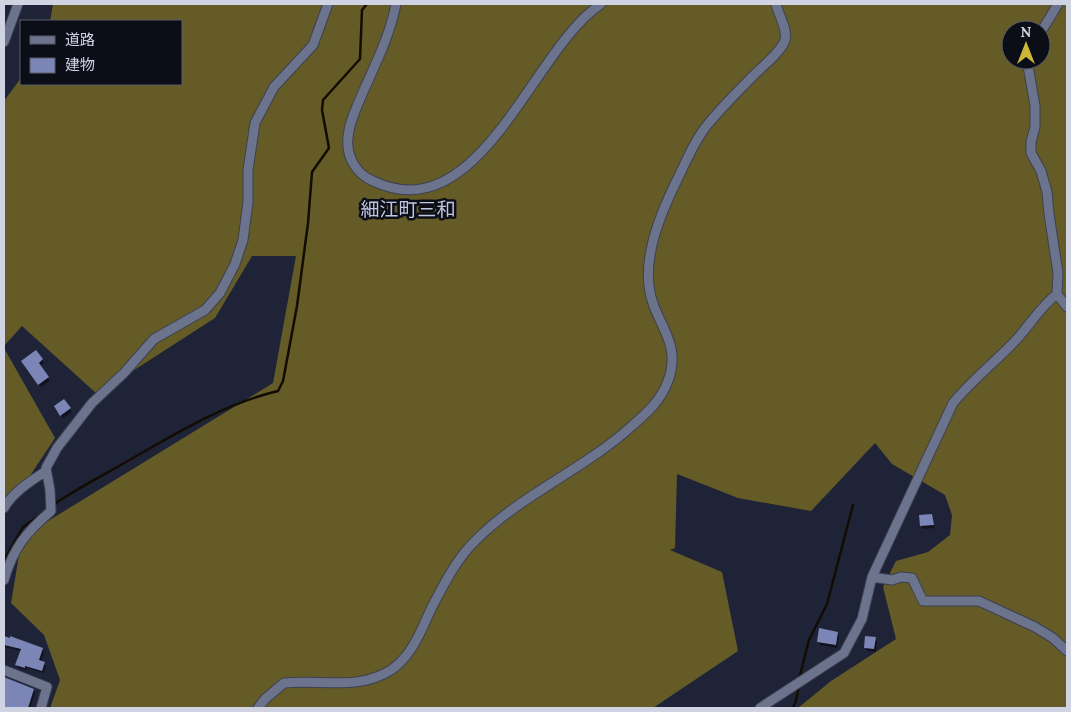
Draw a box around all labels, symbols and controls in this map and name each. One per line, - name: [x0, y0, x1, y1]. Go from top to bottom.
- legend: [20, 20, 182, 85]
- north arrow: [1001, 20, 1051, 70]
- text: N: [1021, 23, 1032, 41]
- text: 道路: [65, 30, 95, 49]
- text: 建物: [65, 55, 95, 74]
- district label: 細江町三和: [360, 197, 456, 221]

